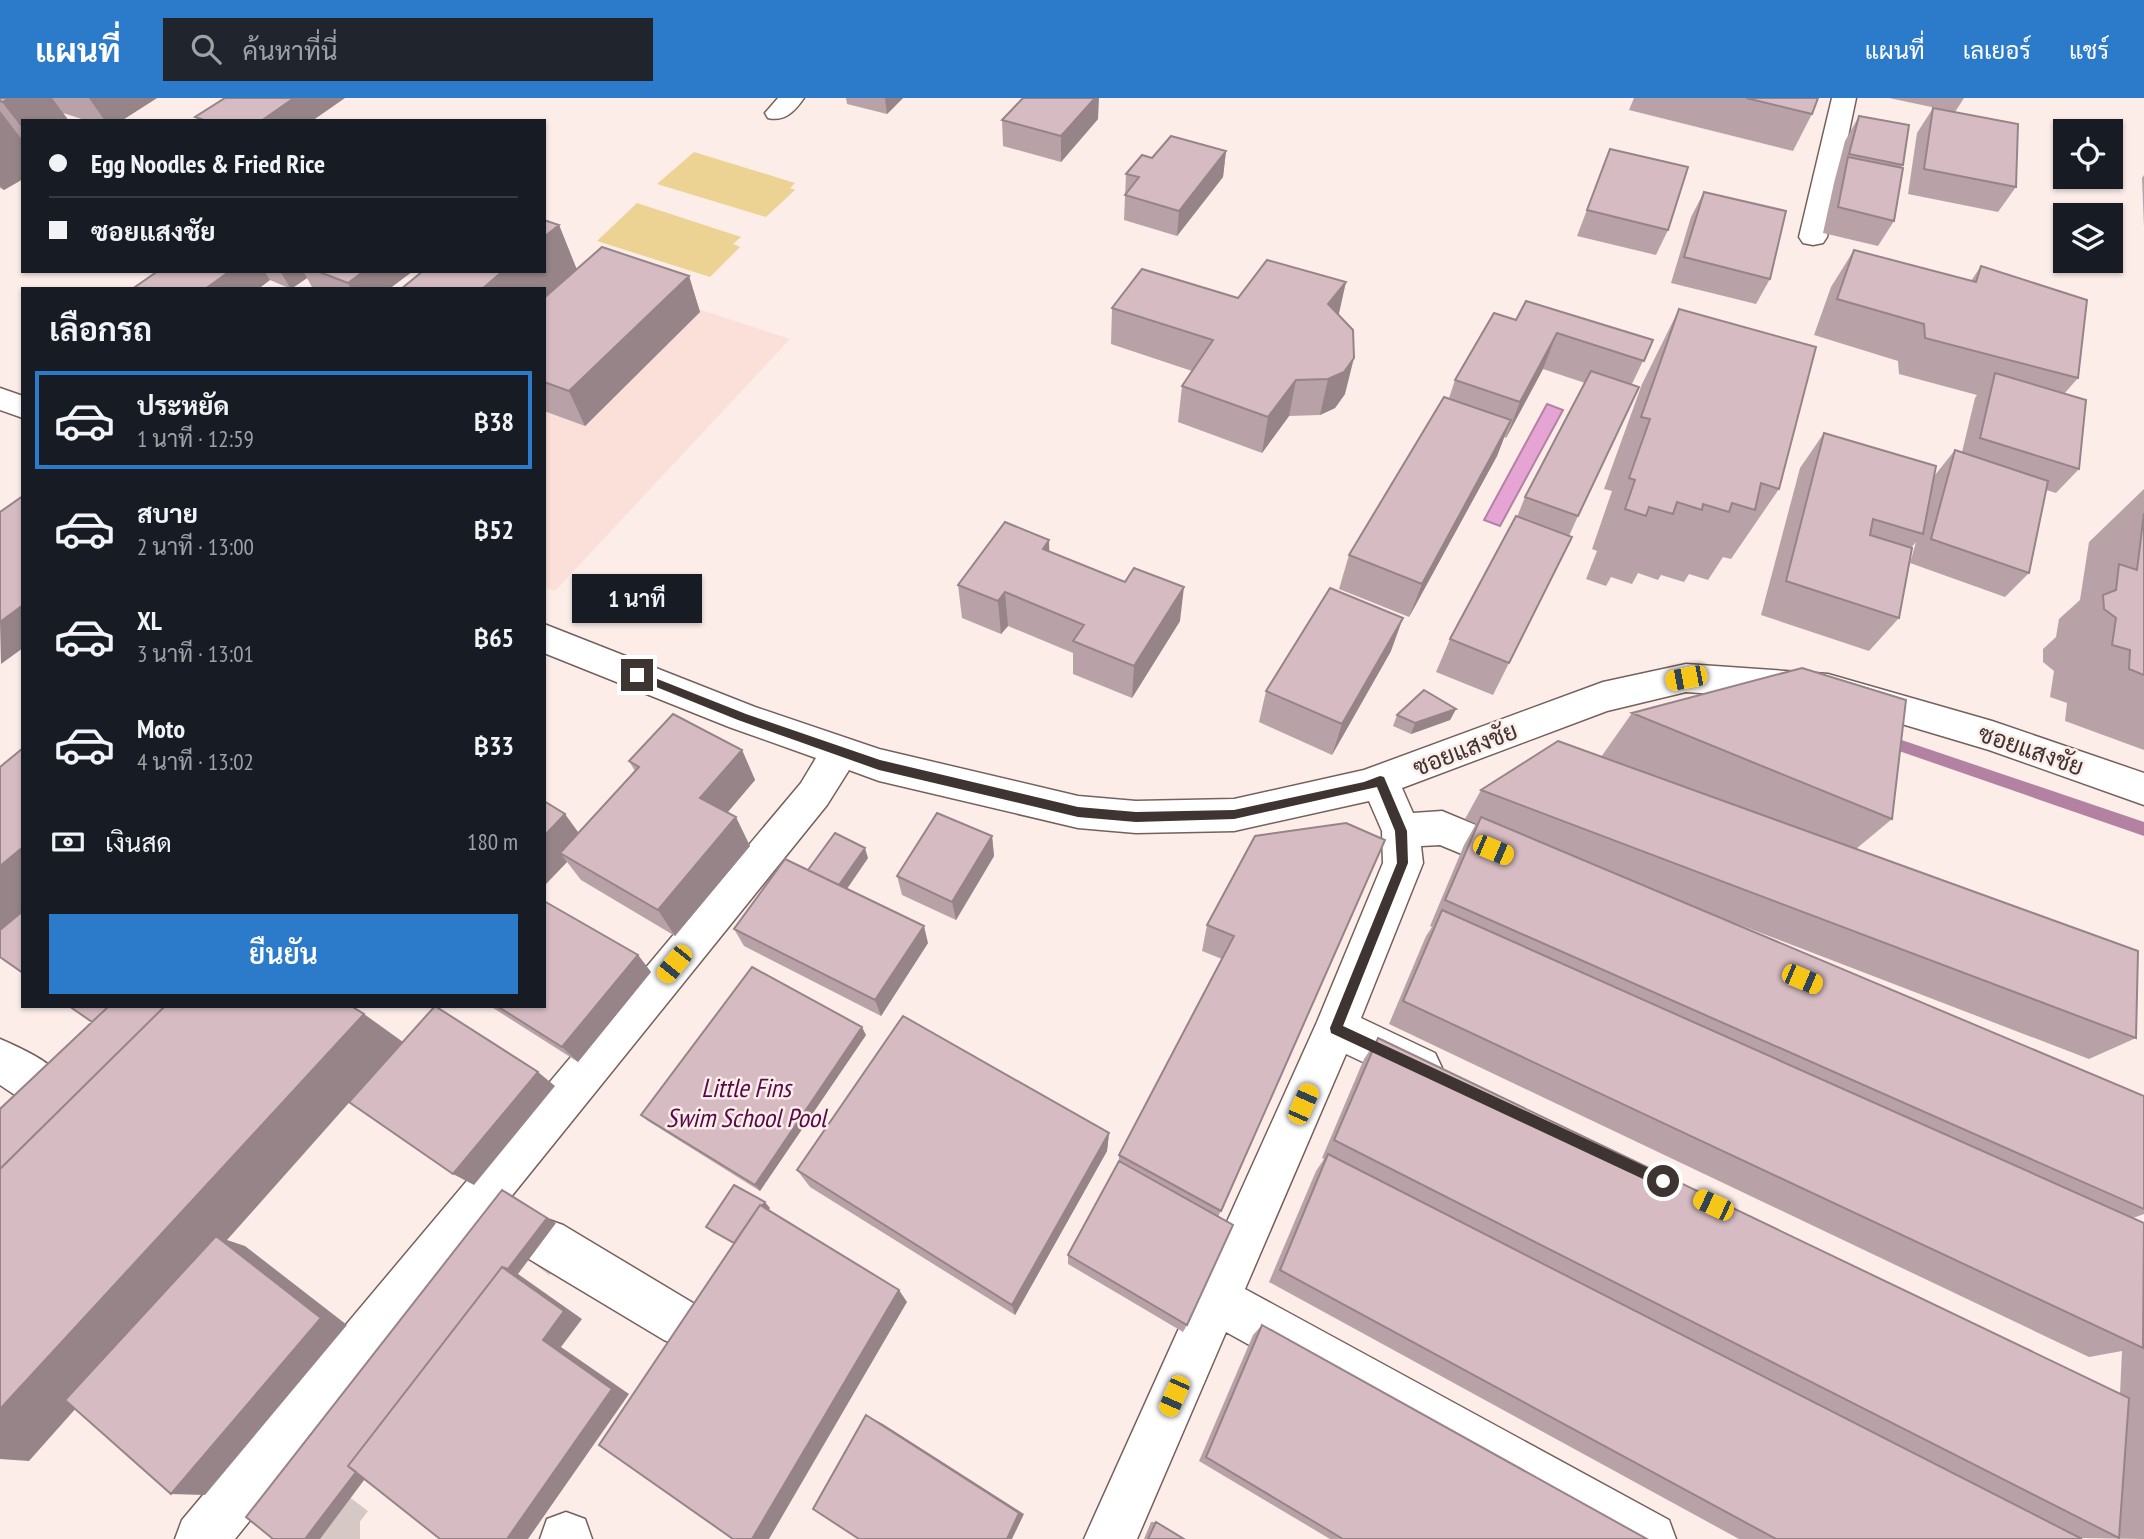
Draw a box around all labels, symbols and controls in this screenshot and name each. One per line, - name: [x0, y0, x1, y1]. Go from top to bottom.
- search box: [163, 18, 653, 81]
- text: แผนที่: [35, 28, 121, 71]
- icon: search: [187, 30, 225, 68]
- text: ค้นหาที่นี่: [243, 34, 338, 67]
- text: แผนที่: [1865, 35, 1925, 66]
- text: เลเยอร์: [1963, 35, 2031, 66]
- text: แชร์: [2069, 35, 2109, 66]
- map controls: [2053, 119, 2123, 273]
- button: locate: [2053, 119, 2123, 189]
- text: Egg Noodles & Fried Rice: [91, 147, 325, 180]
- button: layers: [2053, 203, 2123, 273]
- text: ซอยแสงชัย: [91, 215, 216, 248]
- text: เลือกรถ: [49, 308, 152, 350]
- icon: car: [53, 389, 116, 452]
- text: ประหยัด: [137, 389, 230, 422]
- text: ฿38: [474, 405, 514, 438]
- text: 1 นาที · 12:59: [137, 424, 254, 453]
- icon: car: [53, 497, 116, 560]
- text: สบาย: [137, 497, 198, 530]
- text: ฿52: [474, 513, 514, 546]
- text: 2 นาที · 13:00: [137, 532, 254, 561]
- callout: 1 นาที: [572, 574, 702, 622]
- text: 1 นาที: [608, 584, 666, 613]
- text: XL: [137, 604, 162, 637]
- icon: car: [53, 605, 116, 668]
- text: ฿65: [474, 621, 514, 654]
- text: 3 นาที · 13:01: [137, 639, 254, 668]
- route end: [621, 659, 653, 691]
- car: [1664, 664, 1709, 692]
- text: Moto: [137, 712, 185, 745]
- icon: car: [53, 713, 116, 776]
- street label: ซอยแสงชัย: [1408, 715, 1522, 783]
- street label: ซอยแสงชัย: [1974, 718, 2088, 782]
- text: ฿33: [474, 729, 514, 762]
- text: 4 นาที · 13:02: [137, 747, 254, 776]
- icon: cash: [49, 823, 87, 861]
- text: เงินสด: [105, 826, 172, 859]
- text: 180 m: [467, 827, 518, 856]
- car: [1470, 832, 1517, 868]
- button: ยืนยัน: [49, 914, 518, 994]
- car: [653, 941, 696, 987]
- car: [1779, 961, 1826, 997]
- water label: Little Fins Swim School Pool: [666, 1071, 829, 1134]
- car: [1285, 1081, 1322, 1127]
- route start: [1647, 1165, 1679, 1197]
- car: [1690, 1187, 1737, 1223]
- car: [1156, 1373, 1193, 1419]

